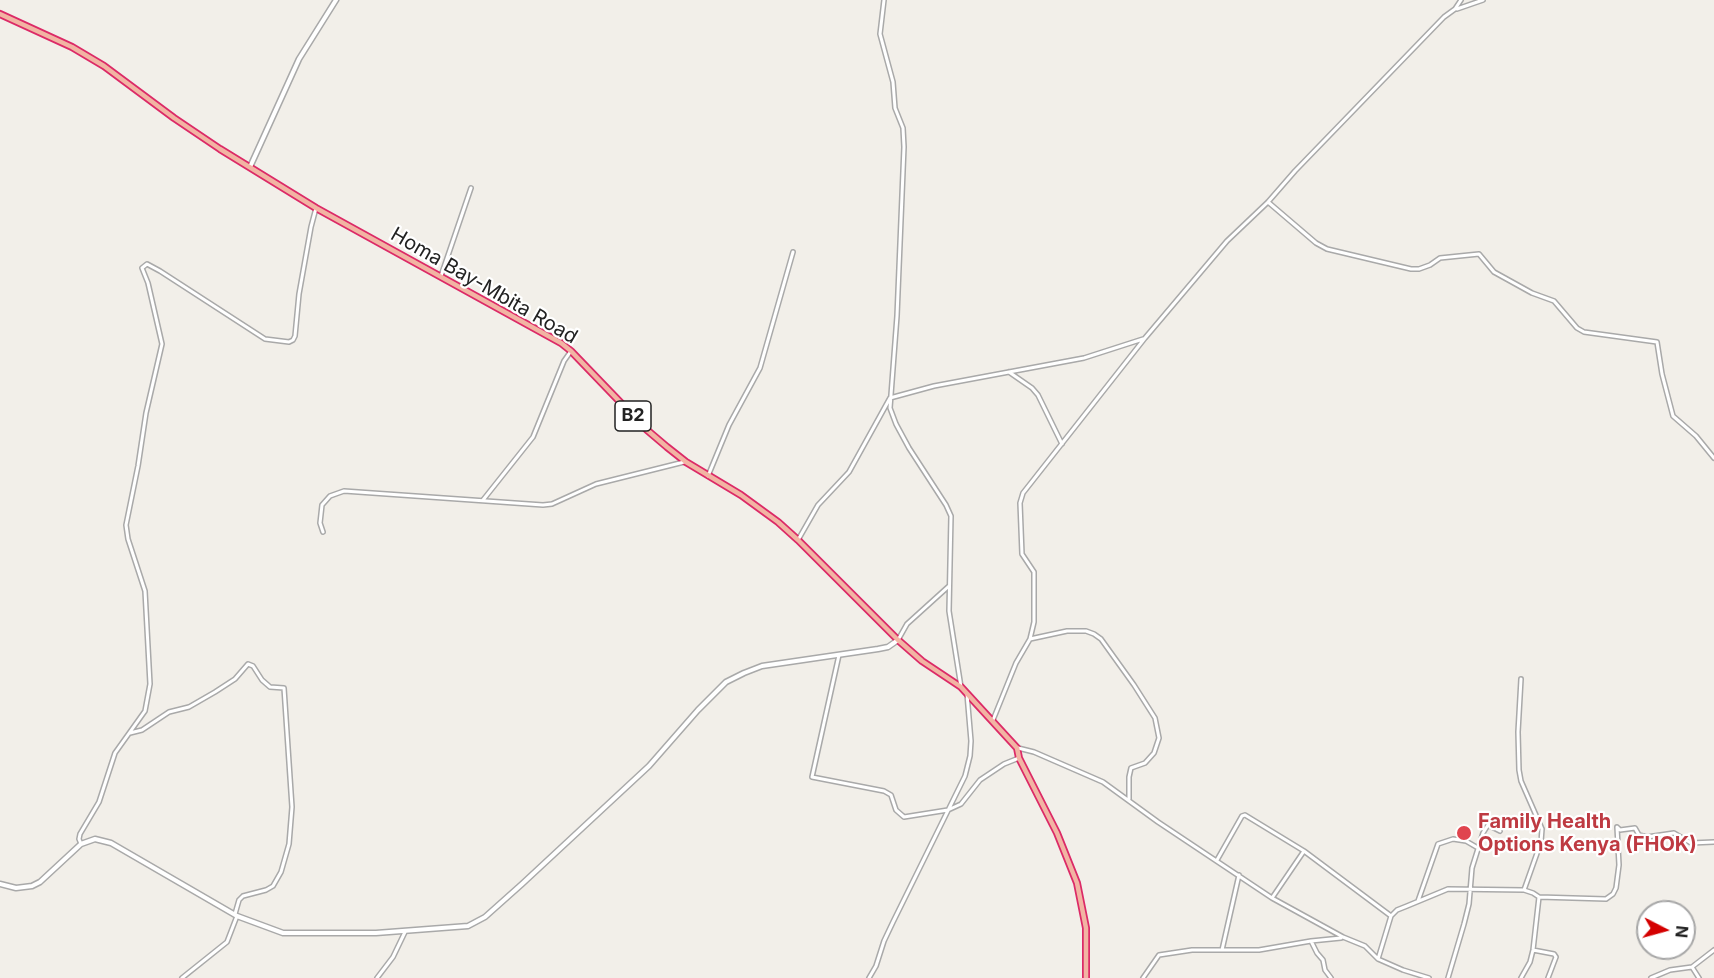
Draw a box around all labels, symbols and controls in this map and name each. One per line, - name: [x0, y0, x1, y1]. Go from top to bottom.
- street label: Homa Bay-Mbita Road: [386, 223, 582, 349]
- road number: B2: [615, 401, 651, 431]
- place label: Family Health Options Kenya (FHOK): [1478, 810, 1697, 857]
- marker: Family Health Options Kenya (FHOK): [1455, 824, 1473, 842]
- north arrow: [1636, 900, 1696, 960]
- text: N: [1671, 925, 1692, 939]

